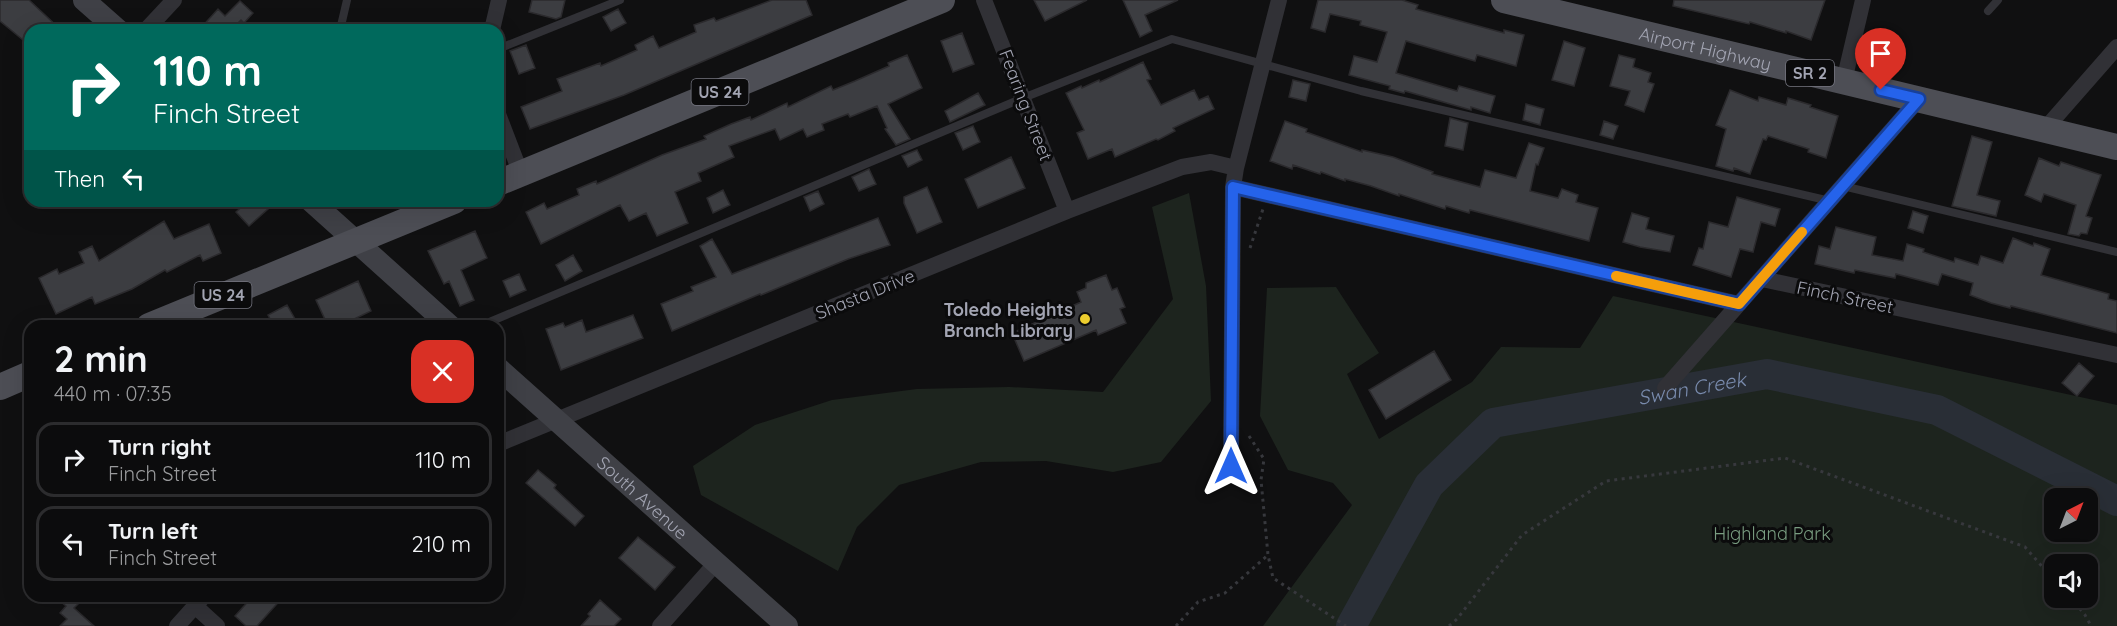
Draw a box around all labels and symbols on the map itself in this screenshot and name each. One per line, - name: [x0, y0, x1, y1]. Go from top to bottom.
- street label: Airport Highway: [1637, 21, 1774, 75]
- pin: [1855, 28, 1906, 90]
- street label: Fearing Street: [994, 46, 1058, 164]
- road number: SR 2: [1786, 60, 1834, 86]
- road number: US 24: [692, 79, 748, 105]
- street label: Shasta Drive: [812, 264, 918, 324]
- street label: Finch Street: [1795, 276, 1895, 318]
- road number: US 24: [194, 282, 252, 308]
- place label: Toledo Heights Branch Library: [944, 298, 1073, 342]
- marker: Toledo Heights Branch Library: [1078, 312, 1092, 326]
- water label: Swan Creek: [1636, 365, 1750, 409]
- position arrow: [1199, 434, 1263, 498]
- street label: South Avenue: [593, 451, 693, 544]
- north arrow: [2044, 488, 2098, 542]
- park label: Highland Park: [1713, 522, 1831, 545]

